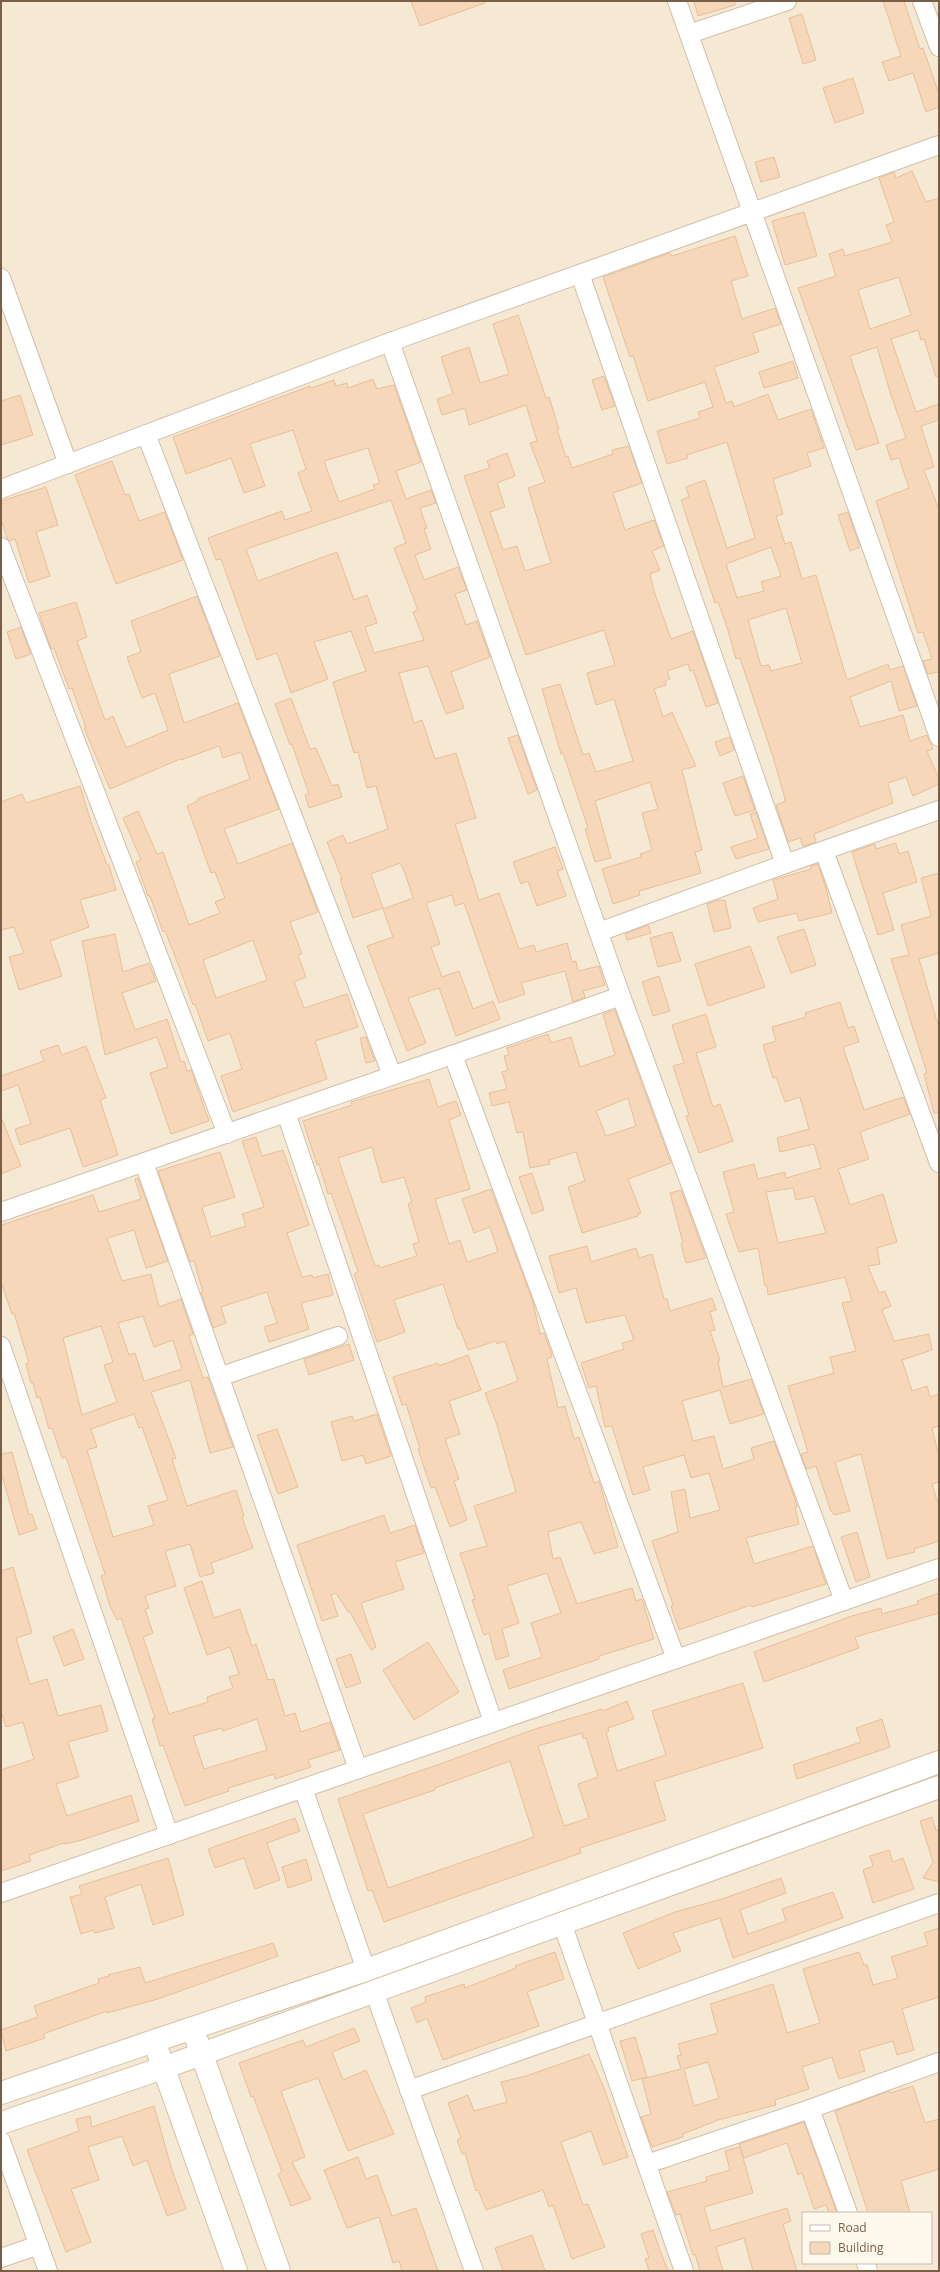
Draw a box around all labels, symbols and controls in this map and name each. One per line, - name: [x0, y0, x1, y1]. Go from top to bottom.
- legend: [802, 2212, 932, 2264]
- text: Road: [838, 2219, 867, 2236]
- text: Building: [838, 2239, 884, 2256]

